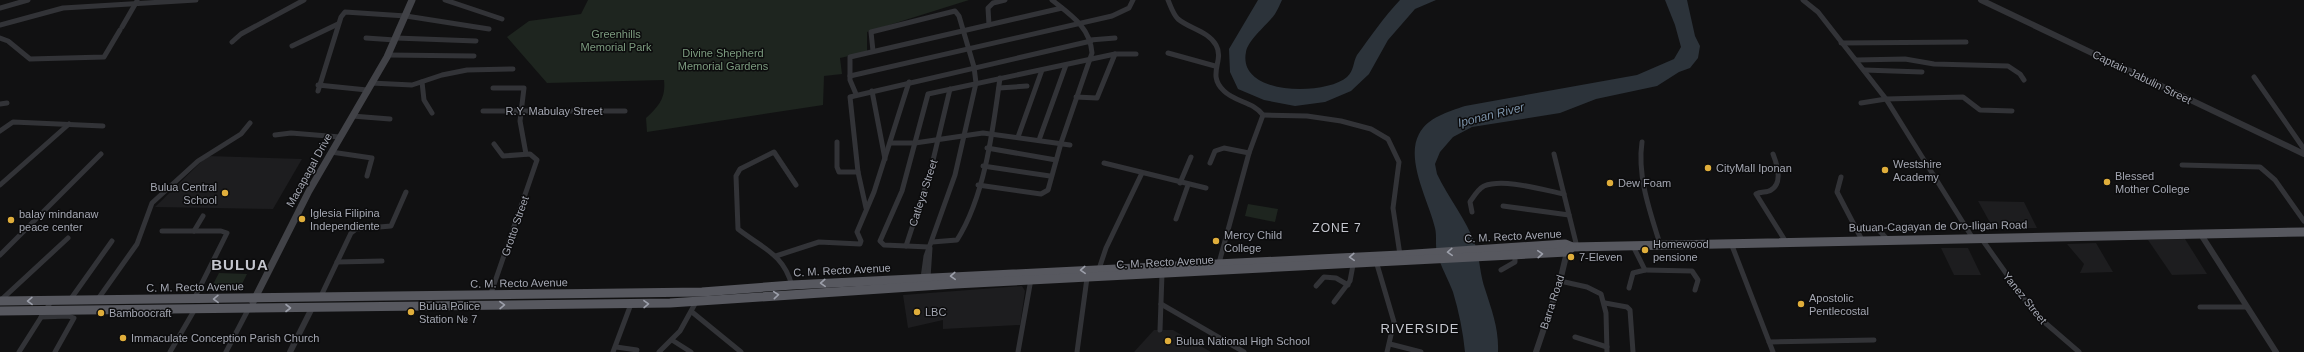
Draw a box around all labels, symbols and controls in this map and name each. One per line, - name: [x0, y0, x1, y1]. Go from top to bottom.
- park label: Greenhills Memorial Park: [581, 28, 652, 53]
- park label: Divine Shepherd Memorial Gardens: [678, 47, 769, 72]
- street label: Captain Jabulin Street: [2091, 48, 2193, 106]
- water label: Iponan River: [1456, 100, 1527, 130]
- street label: R.Y. Mabulay Street: [505, 105, 603, 117]
- street label: Macapagal Drive: [284, 131, 334, 209]
- street label: Catleya Street: [907, 158, 939, 228]
- place label: Westshire Academy: [1893, 158, 1942, 183]
- place label: CityMall Iponan: [1716, 162, 1792, 174]
- marker: CityMall Iponan: [1703, 163, 1713, 173]
- marker: Westshire Academy: [1880, 165, 1890, 175]
- place label: Blessed Mother College: [2115, 170, 2190, 195]
- place label: Dew Foam: [1618, 177, 1671, 189]
- marker: Blessed Mother College: [2102, 177, 2112, 187]
- marker: Dew Foam: [1605, 178, 1615, 188]
- place label: Bulua Central School: [150, 181, 217, 206]
- marker: Bulua Central School: [220, 188, 230, 198]
- street label: Grotto Street: [499, 194, 531, 258]
- place label: Iglesia Filipina Independiente: [310, 207, 381, 232]
- place label: balay mindanaw peace center: [19, 208, 99, 233]
- marker: Iglesia Filipina Independiente: [297, 214, 307, 224]
- marker: balay mindanaw peace center: [6, 215, 16, 225]
- street label: Butuan-Cagayan de Oro-Iligan Road: [1849, 218, 2027, 234]
- district label: ZONE 7: [1312, 221, 1362, 235]
- street label: C. M. Recto Avenue: [1464, 227, 1562, 245]
- place label: Mercy Child College: [1224, 229, 1282, 254]
- marker: Mercy Child College: [1211, 236, 1221, 246]
- place label: Homewood pensione: [1653, 238, 1709, 263]
- marker: Homewood pensione: [1640, 245, 1650, 255]
- one-way arrow: [1447, 247, 1453, 256]
- one-way arrow: [1537, 249, 1543, 258]
- place label: 7-Eleven: [1579, 251, 1622, 263]
- marker: 7-Eleven: [1566, 252, 1576, 262]
- street label: C. M. Recto Avenue: [1116, 253, 1214, 271]
- one-way arrow: [1349, 253, 1355, 261]
- district label: BULUA: [211, 256, 269, 273]
- street label: C. M. Recto Avenue: [793, 261, 891, 279]
- one-way arrow: [1080, 266, 1086, 274]
- street label: Yanez Street: [2001, 270, 2049, 326]
- one-way arrow: [950, 272, 956, 281]
- street label: Barra Road: [1538, 273, 1566, 331]
- street label: C. M. Recto Avenue: [470, 276, 568, 290]
- one-way arrow: [820, 279, 826, 287]
- street label: C. M. Recto Avenue: [146, 280, 244, 294]
- one-way arrow: [773, 291, 779, 300]
- place label: Apostolic Pentlecostal: [1809, 292, 1869, 317]
- one-way arrow: [213, 294, 219, 303]
- one-way arrow: [27, 296, 33, 305]
- marker: Apostolic Pentlecostal: [1796, 299, 1806, 309]
- place label: Bulua Police Station № 7: [419, 300, 480, 325]
- one-way arrow: [499, 300, 505, 309]
- one-way arrow: [643, 300, 649, 308]
- one-way arrow: [285, 304, 291, 312]
- place label: LBC: [925, 306, 946, 318]
- place label: Bamboocraft: [109, 307, 171, 319]
- marker: Bulua Police Station № 7: [406, 307, 416, 317]
- marker: LBC: [912, 307, 922, 317]
- marker: Bamboocraft: [96, 308, 106, 318]
- district label: RIVERSIDE: [1380, 321, 1460, 336]
- place label: Immaculate Conception Parish Church: [131, 332, 319, 344]
- marker: Immaculate Conception Parish Church: [118, 333, 128, 343]
- place label: Bulua National High School: [1176, 335, 1310, 347]
- marker: Bulua National High School: [1163, 336, 1173, 346]

